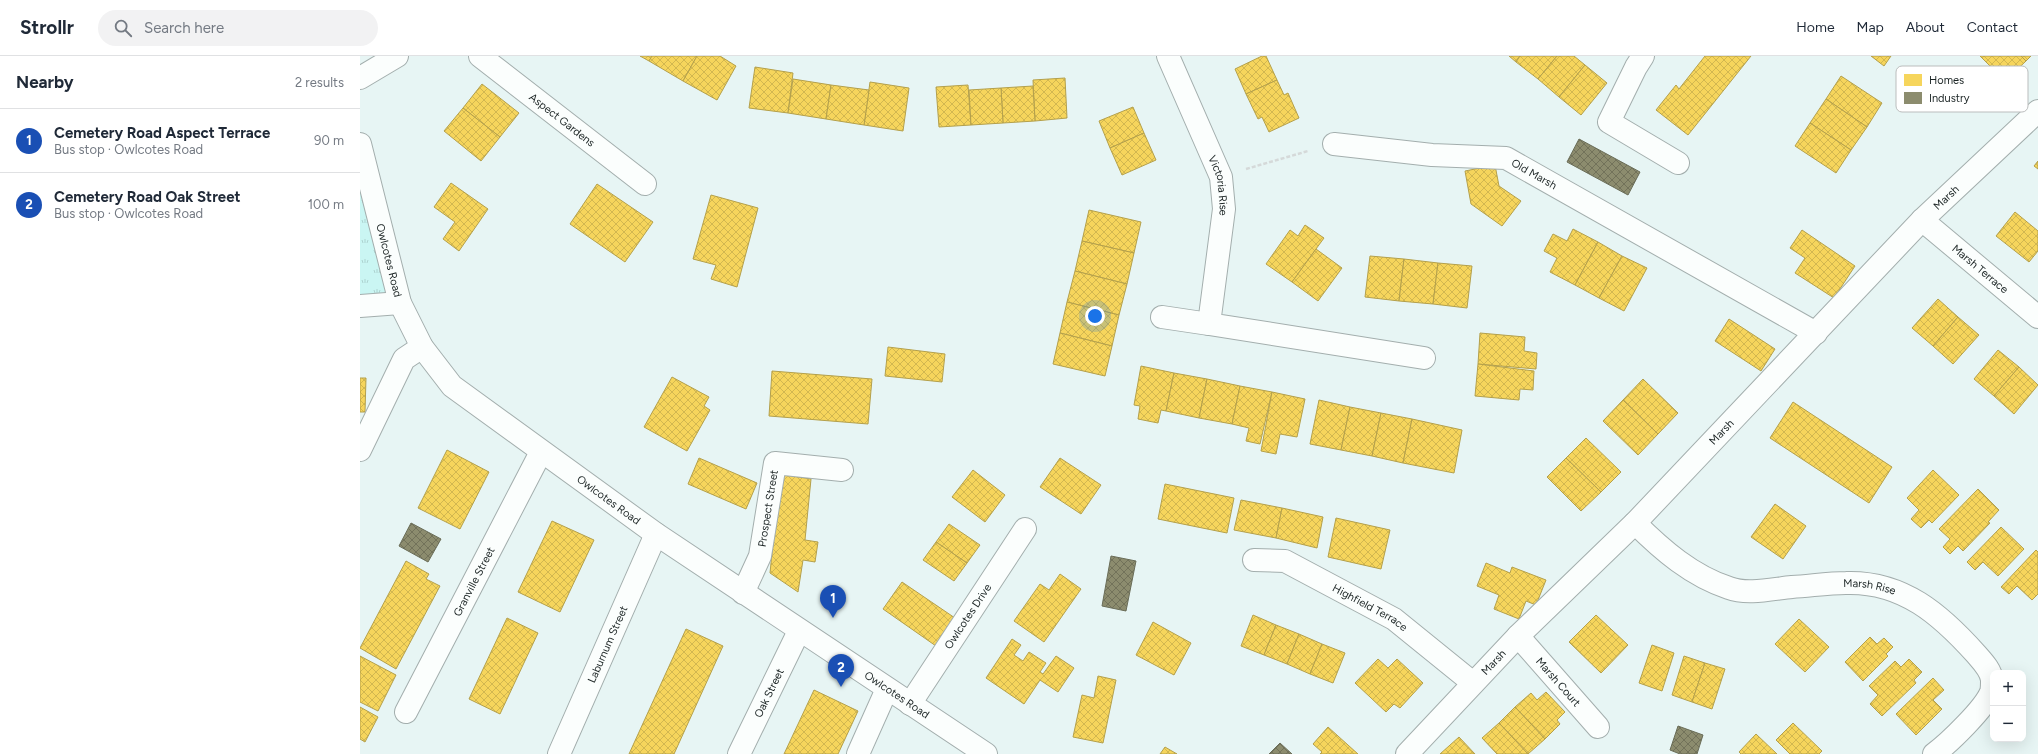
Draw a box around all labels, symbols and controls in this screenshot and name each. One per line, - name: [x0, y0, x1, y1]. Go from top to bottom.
- search box: [98, 10, 378, 46]
- text: Strollr: [20, 16, 74, 39]
- icon: search: [112, 17, 134, 39]
- text: Search here: [144, 19, 224, 37]
- text: Home: [1796, 19, 1835, 36]
- text: Map: [1857, 19, 1884, 36]
- text: About: [1906, 19, 1945, 36]
- text: Contact: [1967, 19, 2018, 36]
- legend: [1896, 66, 2028, 112]
- text: Nearby: [16, 72, 74, 92]
- text: Homes: [1929, 74, 1964, 87]
- text: 2 results: [295, 75, 344, 90]
- street label: Aspect Gardens: [527, 90, 598, 149]
- text: Industry: [1929, 92, 1970, 105]
- text: Cemetery Road Aspect Terrace: [54, 124, 270, 142]
- text: 1: [26, 133, 32, 148]
- text: 90 m: [314, 133, 344, 148]
- text: Bus stop · Owlcotes Road: [54, 142, 203, 157]
- street label: Victoria Rise: [1206, 153, 1231, 216]
- street label: Old Marsh: [1509, 156, 1559, 192]
- street label: Marsh: [1931, 182, 1961, 212]
- text: Cemetery Road Oak Street: [54, 188, 240, 206]
- text: 2: [25, 197, 33, 212]
- text: 100 m: [308, 197, 344, 212]
- text: Bus stop · Owlcotes Road: [54, 206, 203, 221]
- street label: Owlcotes Road: [374, 222, 405, 298]
- street label: Marsh Terrace: [1950, 242, 2011, 296]
- your location: [1085, 306, 1105, 326]
- street label: Marsh: [1706, 417, 1736, 447]
- street label: Prospect Street: [755, 469, 780, 548]
- street label: Owlcotes Road: [574, 472, 643, 527]
- street label: Granville Street: [450, 545, 497, 618]
- street label: Marsh Rise: [1843, 576, 1898, 597]
- street label: Owlcotes Drive: [942, 581, 994, 651]
- street label: Highfield Terrace: [1330, 581, 1410, 634]
- pin: 1: [820, 585, 846, 618]
- street label: Laburnum Street: [585, 604, 630, 685]
- street label: Marsh: [1478, 647, 1508, 678]
- pin: 2: [828, 654, 854, 687]
- street label: Marsh Court: [1533, 655, 1583, 709]
- street label: Oak Street: [751, 666, 786, 720]
- street label: Owlcotes Road: [862, 668, 932, 721]
- map controls: [1990, 670, 2026, 742]
- button: +: [1990, 670, 2026, 706]
- button: −: [1990, 706, 2026, 742]

